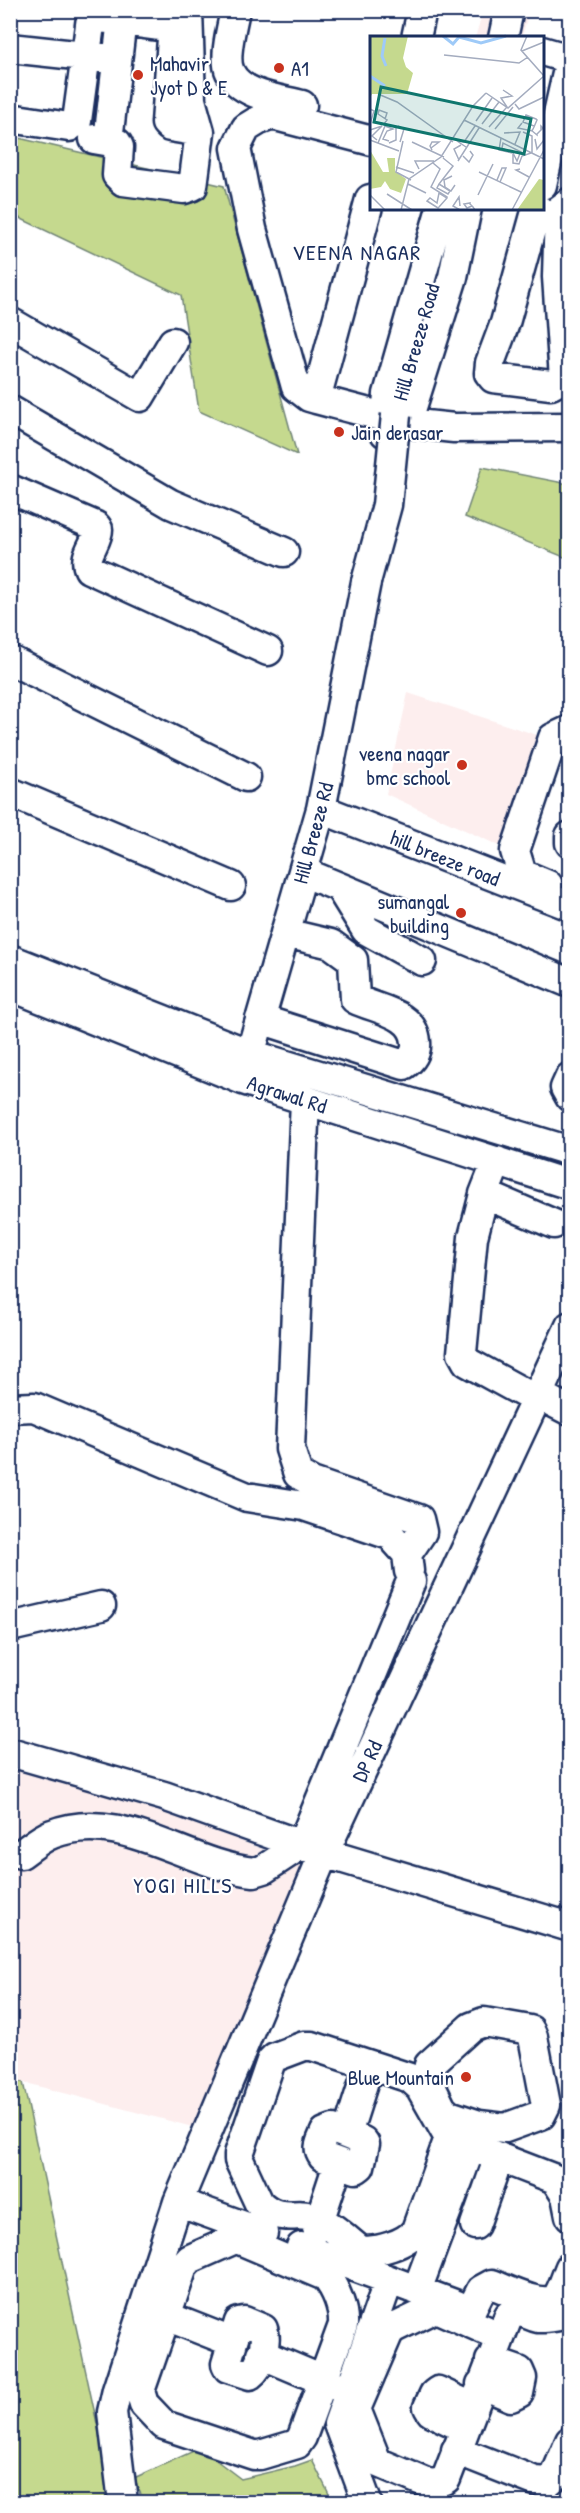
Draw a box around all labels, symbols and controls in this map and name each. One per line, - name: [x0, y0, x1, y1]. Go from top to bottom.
- inset map: [370, 36, 544, 210]
- place label: Mahavir Jyot D & E: [150, 49, 227, 102]
- place label: A1: [291, 54, 309, 83]
- marker: A1: [272, 61, 286, 75]
- marker: Mahavir Jyot D & E: [131, 68, 145, 82]
- district label: VEENA NAGAR: [292, 237, 422, 267]
- street label: Hill Breeze Road: [385, 280, 447, 404]
- place label: Jain derasar: [351, 418, 443, 447]
- marker: Jain derasar: [332, 425, 346, 439]
- place label: veena nagar bmc school: [359, 739, 450, 792]
- marker: veena nagar bmc school: [455, 758, 469, 772]
- street label: Hill Breeze Rd: [286, 779, 340, 887]
- street label: hill breeze road: [386, 823, 504, 893]
- place label: sumangal building: [377, 887, 449, 940]
- marker: sumangal building: [454, 906, 468, 920]
- street label: Agrawal Rd: [244, 1068, 330, 1120]
- street label: DP Rd: [345, 1736, 389, 1786]
- district label: YOGI HILLS: [133, 1870, 233, 1900]
- place label: Blue Mountain: [348, 2063, 454, 2092]
- marker: Blue Mountain: [459, 2070, 473, 2084]

